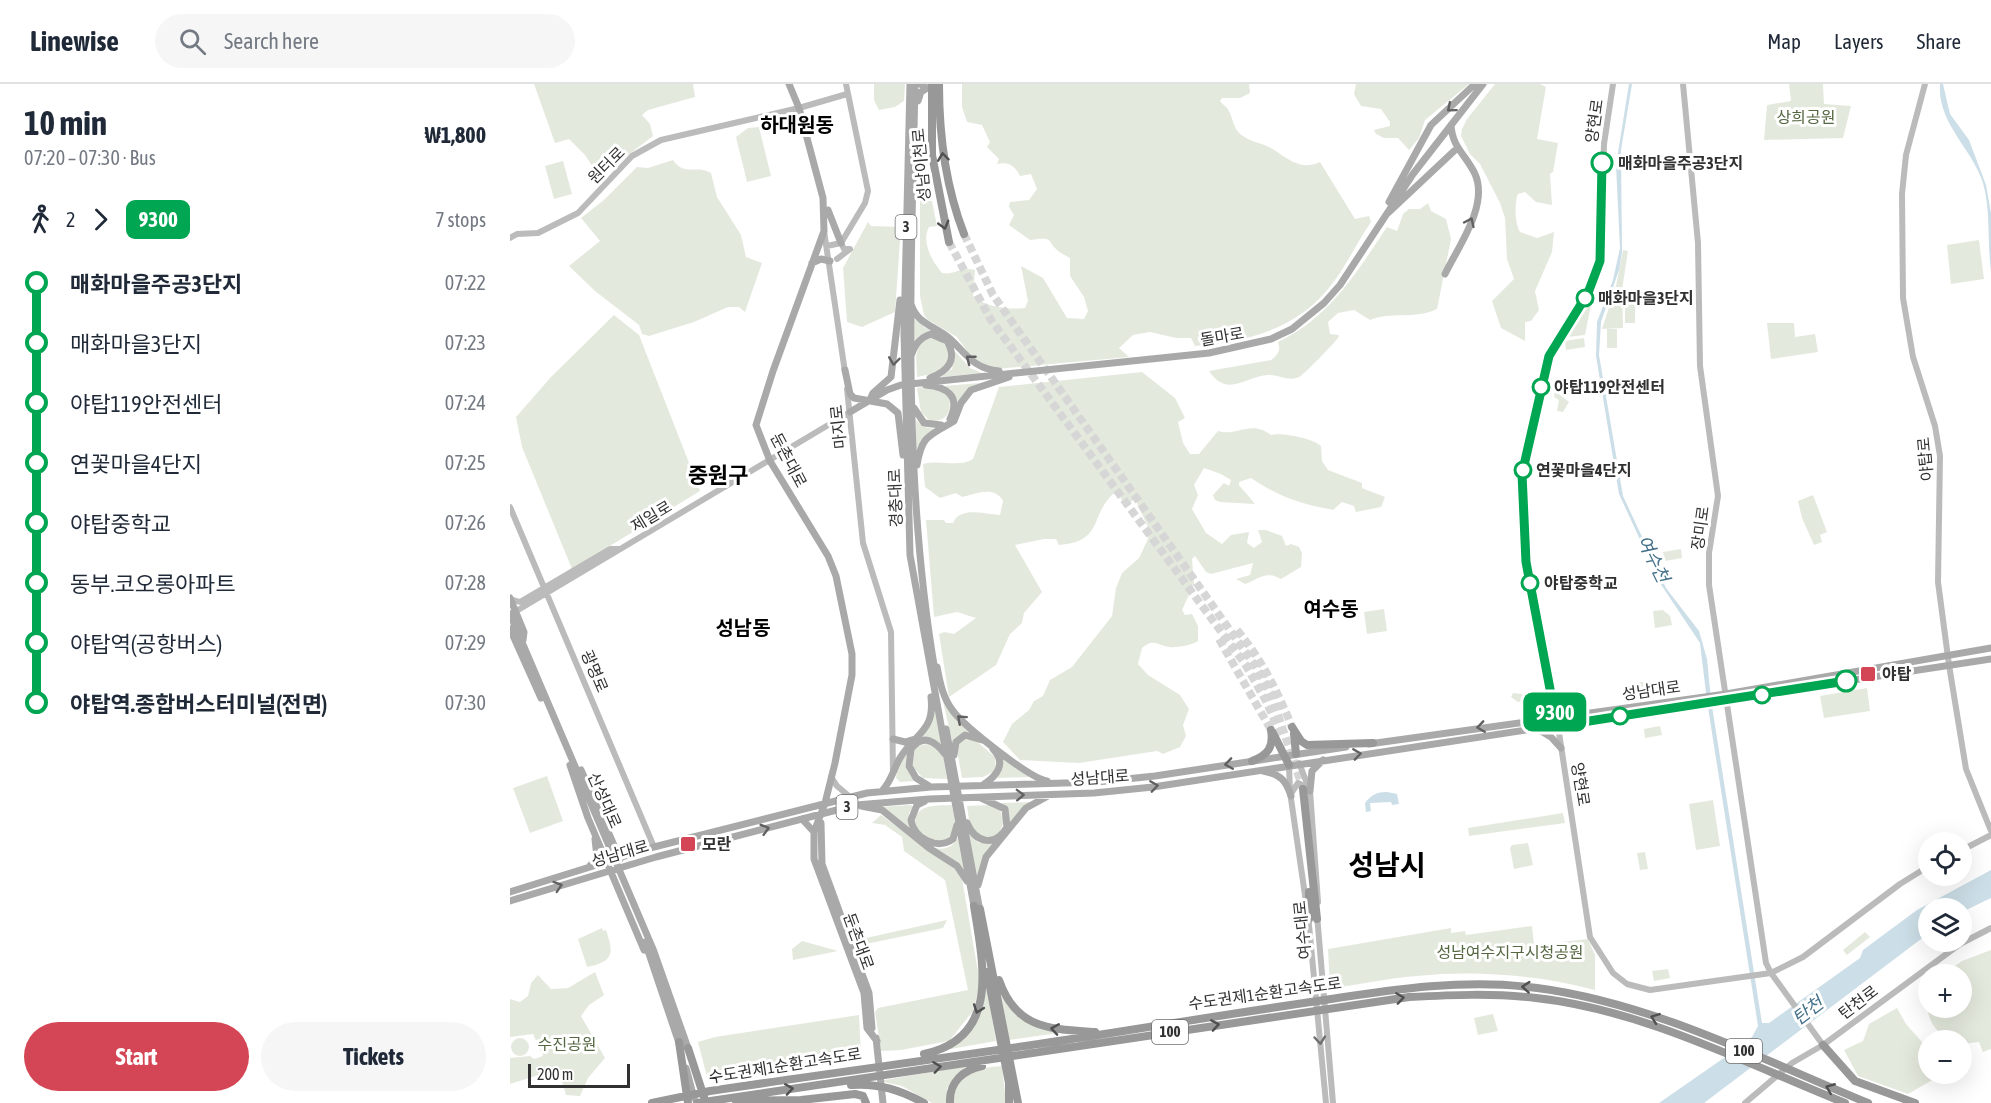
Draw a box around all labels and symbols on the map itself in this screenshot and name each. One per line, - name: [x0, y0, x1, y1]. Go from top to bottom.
- street label: 양현로: [1582, 98, 1606, 144]
- one-way arrow: [1447, 100, 1458, 111]
- park label: 상희공원: [1777, 108, 1835, 126]
- district label: 하대원동: [760, 113, 834, 136]
- street label: 성남이천로: [909, 127, 933, 202]
- street label: 원터로: [584, 143, 628, 187]
- marker: 매화마을주공3단지: [1591, 152, 1613, 174]
- one-way arrow: [938, 153, 950, 162]
- place label: 매화마을주공3단지: [1618, 154, 1743, 172]
- road number: 3: [896, 215, 916, 239]
- one-way arrow: [1463, 217, 1474, 228]
- one-way arrow: [937, 219, 949, 230]
- marker: 매화마을3단지: [1576, 289, 1594, 307]
- place label: 매화마을3단지: [1598, 289, 1694, 307]
- street label: 돌마로: [1199, 323, 1246, 349]
- one-way arrow: [888, 356, 900, 365]
- one-way arrow: [966, 356, 977, 367]
- marker: 야탑119안전센터: [1532, 378, 1550, 396]
- place label: 야탑119안전센터: [1554, 378, 1665, 396]
- street label: 마지로: [827, 404, 849, 450]
- street label: 둔촌대로: [767, 430, 811, 490]
- street label: 야탑로: [1914, 436, 1936, 482]
- marker: 연꽃마을4단지: [1514, 461, 1532, 479]
- place label: 연꽃마을4단지: [1536, 461, 1632, 479]
- district label: 중원구: [688, 462, 748, 488]
- street label: 경충대로: [885, 468, 905, 528]
- street label: 제일로: [627, 497, 675, 535]
- street label: 장미로: [1688, 505, 1712, 551]
- water label: 여수천: [1633, 532, 1675, 588]
- marker: 야탑중학교: [1521, 574, 1539, 592]
- place label: 야탑중학교: [1544, 574, 1618, 592]
- district label: 여수동: [1303, 597, 1359, 620]
- district label: 성남동: [715, 616, 771, 639]
- street label: 광명로: [578, 647, 612, 695]
- marker: 야탑: [1859, 665, 1877, 683]
- place label: 야탑: [1882, 665, 1912, 683]
- unlabelled marker: [1835, 670, 1857, 692]
- street label: 성남대로: [1621, 677, 1682, 703]
- unlabelled marker: [1753, 686, 1771, 704]
- line badge: 9300: [1513, 692, 1597, 732]
- unlabelled marker: [1611, 707, 1629, 725]
- one-way arrow: [958, 715, 968, 726]
- one-way arrow: [1476, 721, 1485, 733]
- one-way arrow: [1352, 749, 1362, 761]
- one-way arrow: [1224, 758, 1233, 770]
- street label: 양현로: [1569, 761, 1593, 807]
- street label: 성남대로: [1070, 766, 1130, 788]
- street label: 산성대로: [585, 769, 625, 831]
- one-way arrow: [1149, 781, 1158, 793]
- one-way arrow: [1015, 789, 1024, 801]
- road number: 3: [836, 795, 858, 819]
- one-way arrow: [759, 824, 770, 836]
- marker: 모란: [679, 835, 697, 853]
- place label: 모란: [702, 835, 731, 853]
- street label: 성남대로: [589, 836, 651, 870]
- district label: 성남시: [1348, 849, 1426, 881]
- one-way arrow: [552, 881, 563, 893]
- street label: 여수대로: [1290, 900, 1314, 960]
- street label: 둔촌대로: [840, 910, 878, 972]
- park label: 성남여수지구시청공원: [1436, 943, 1584, 961]
- street label: 수도권제1순환고속도로: [1187, 973, 1343, 1013]
- one-way arrow: [1522, 981, 1531, 994]
- street label: 탄천로: [1835, 981, 1881, 1022]
- water label: 탄천: [1788, 991, 1829, 1029]
- one-way arrow: [1396, 993, 1405, 1005]
- one-way arrow: [973, 1003, 985, 1014]
- one-way arrow: [1651, 1012, 1661, 1025]
- road number: 100: [1152, 1020, 1188, 1044]
- one-way arrow: [1210, 1020, 1219, 1032]
- one-way arrow: [1050, 1023, 1060, 1036]
- park label: 수진공원: [538, 1035, 596, 1053]
- one-way arrow: [1313, 1036, 1326, 1045]
- road number: 100: [1726, 1039, 1762, 1063]
- street label: 수도권제1순환고속도로: [707, 1044, 863, 1086]
- scale bar: [528, 1061, 630, 1088]
- one-way arrow: [933, 1062, 942, 1074]
- one-way arrow: [784, 1083, 794, 1096]
- one-way arrow: [1826, 1083, 1837, 1095]

